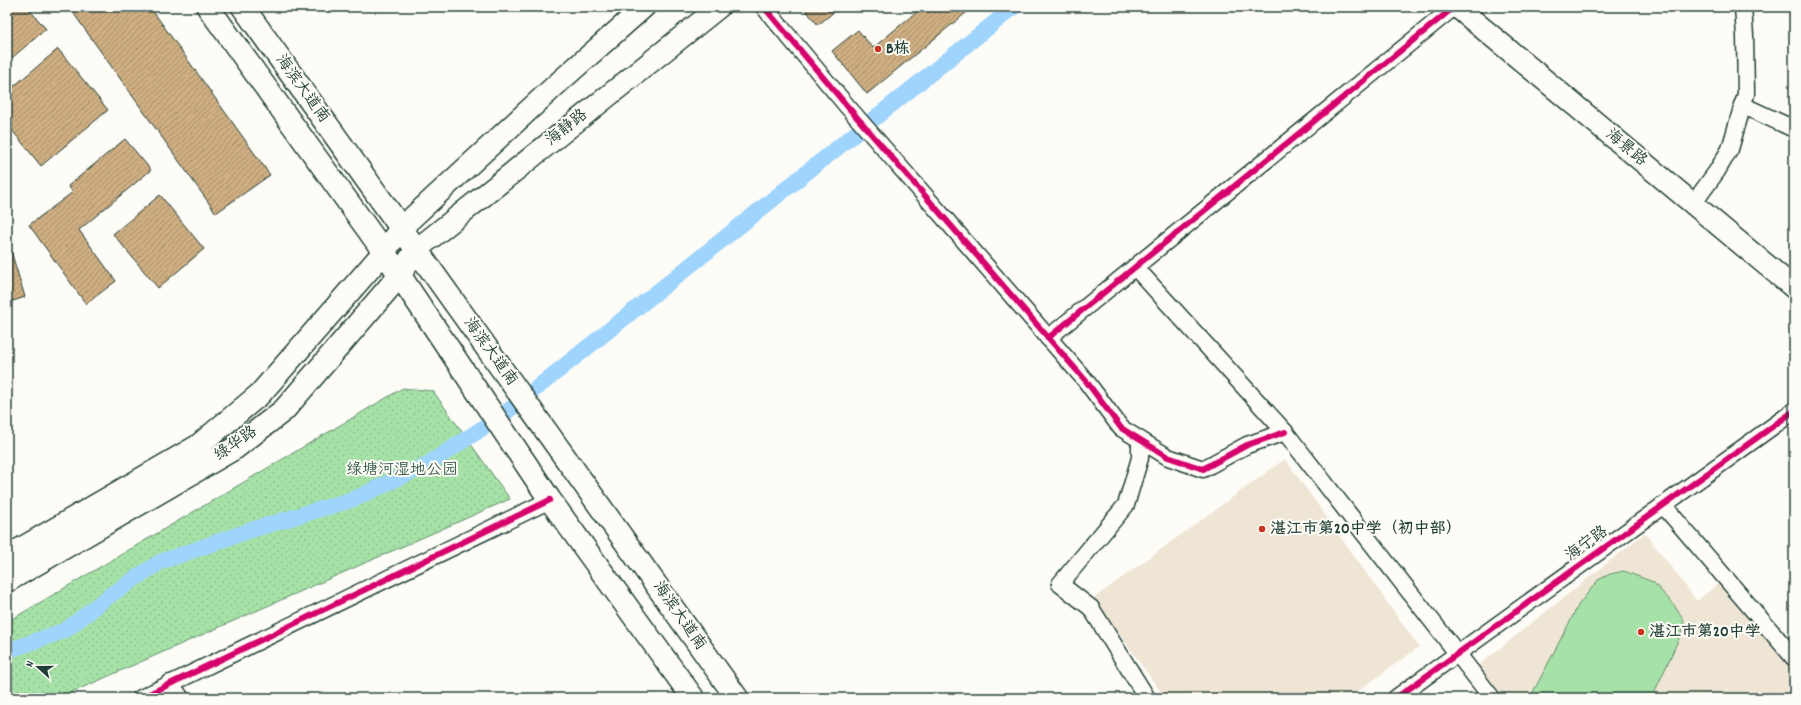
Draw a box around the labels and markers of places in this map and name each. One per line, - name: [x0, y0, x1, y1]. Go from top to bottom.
- place label: B栋: [886, 38, 910, 61]
- marker: B栋: [873, 44, 883, 54]
- place label: 湛江市第20中学（初中部）: [1270, 518, 1462, 541]
- marker: 湛江市第20中学（初中部）: [1257, 524, 1267, 534]
- place label: 湛江市第20中学: [1649, 621, 1761, 644]
- marker: 湛江市第20中学: [1636, 627, 1646, 637]

